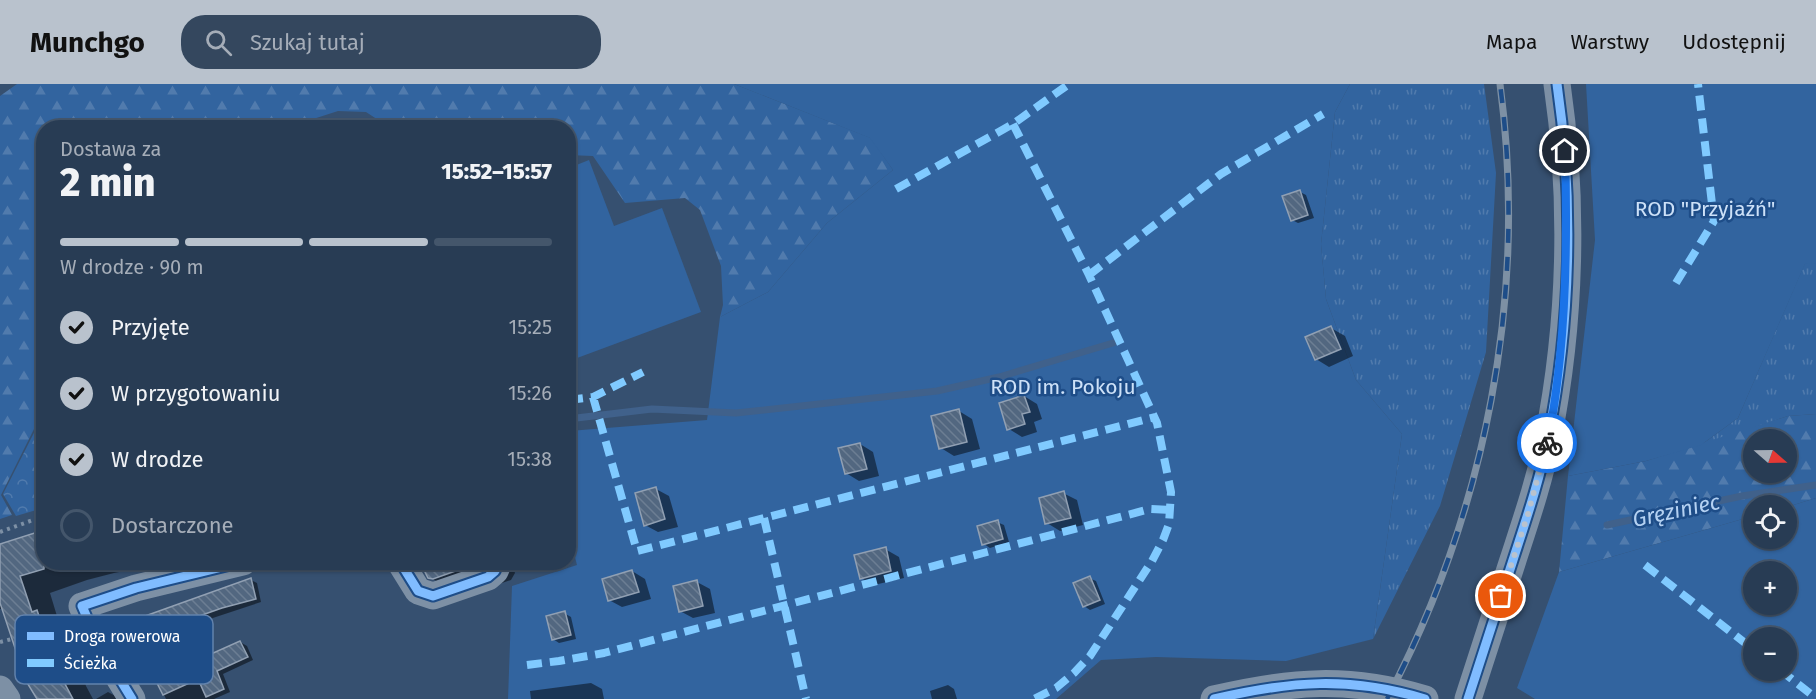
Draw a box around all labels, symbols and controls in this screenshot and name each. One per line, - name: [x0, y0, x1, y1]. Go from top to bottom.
- search box: [181, 15, 601, 69]
- text: Munchgo: [30, 26, 145, 59]
- icon: search: [202, 26, 235, 59]
- text: Szukaj tutaj: [250, 29, 365, 56]
- text: Mapa: [1486, 29, 1537, 55]
- text: Warstwy: [1570, 29, 1649, 55]
- text: Udostępnij: [1682, 29, 1786, 55]
- pin: [1539, 125, 1590, 176]
- icon: home: [1548, 134, 1581, 167]
- text: Dostawa za: [60, 137, 161, 161]
- text: 15:52–15:57: [441, 158, 552, 185]
- text: 2 min: [60, 160, 156, 206]
- park label: ROD "Przyjaźń": [1635, 196, 1775, 222]
- text: W drodze · 90 m: [60, 255, 204, 279]
- icon: check: [60, 311, 93, 344]
- text: Przyjęte: [111, 314, 190, 341]
- text: 15:25: [509, 315, 552, 339]
- park label: ROD im. Pokoju: [990, 374, 1136, 400]
- icon: check: [60, 377, 93, 410]
- text: W przygotowaniu: [111, 380, 281, 407]
- text: 15:26: [508, 381, 552, 405]
- courier: [1517, 413, 1577, 473]
- icon: bike: [1531, 427, 1564, 460]
- north arrow: [1743, 429, 1797, 483]
- map controls: [1743, 429, 1797, 681]
- icon: check: [60, 443, 93, 476]
- text: W drodze: [111, 446, 203, 473]
- text: 15:38: [507, 447, 552, 471]
- water label: Gręziniec: [1630, 488, 1723, 533]
- button: locate: [1743, 495, 1797, 549]
- text: Dostarczone: [111, 512, 234, 539]
- button: +: [1743, 561, 1797, 615]
- pin: [1475, 570, 1526, 621]
- icon: bag: [1484, 579, 1517, 612]
- legend: [15, 615, 213, 684]
- text: Droga rowerowa: [64, 627, 181, 646]
- button: −: [1743, 627, 1797, 681]
- text: Ścieżka: [64, 653, 117, 673]

